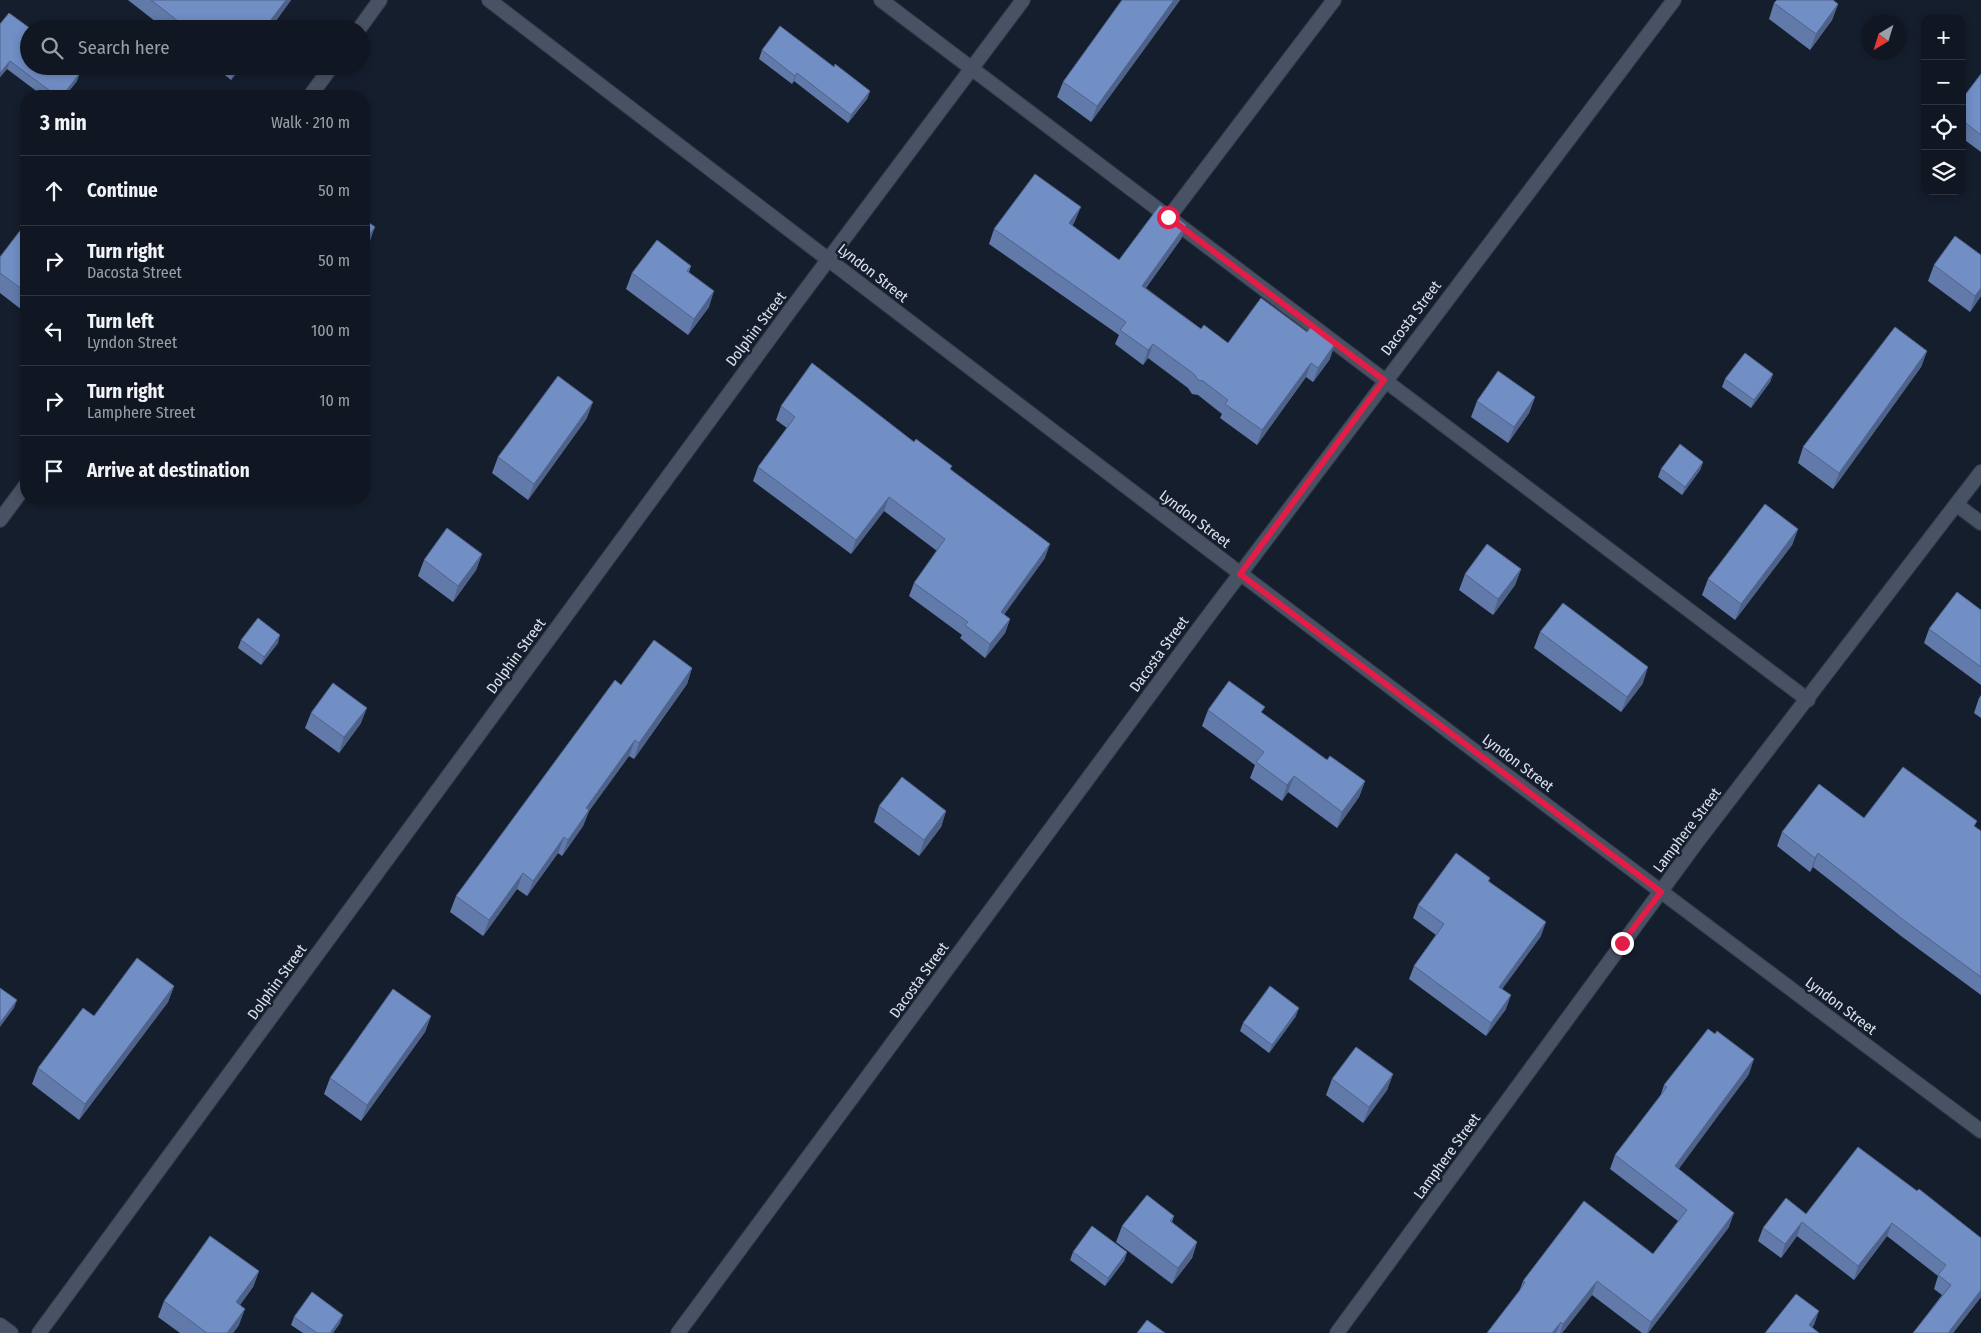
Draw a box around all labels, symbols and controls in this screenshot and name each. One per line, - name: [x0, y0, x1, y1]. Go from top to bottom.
- north arrow: [1861, 15, 1906, 60]
- map controls: [1921, 15, 1966, 195]
- button: +: [1921, 15, 1966, 60]
- search box: [20, 20, 370, 75]
- icon: search: [38, 34, 66, 62]
- text: Search here: [78, 36, 170, 59]
- button: −: [1921, 60, 1966, 105]
- button: locate: [1921, 105, 1966, 150]
- text: 3 min: [40, 110, 87, 136]
- text: Walk · 210 m: [271, 113, 350, 132]
- button: layers: [1921, 150, 1966, 195]
- icon: ahead: [40, 177, 68, 205]
- text: Continue: [87, 179, 158, 202]
- text: 50 m: [318, 181, 350, 200]
- route start: [1157, 206, 1180, 229]
- text: Turn right: [87, 240, 164, 263]
- street label: Lyndon Street: [834, 240, 912, 306]
- icon: right: [40, 247, 68, 275]
- text: 50 m: [318, 251, 350, 270]
- text: Dacosta Street: [87, 263, 182, 282]
- street label: Dacosta Street: [1377, 277, 1445, 359]
- street label: Dolphin Street: [722, 288, 790, 370]
- text: Turn left: [87, 310, 154, 333]
- icon: left: [40, 317, 68, 345]
- text: 100 m: [311, 321, 350, 340]
- text: Lyndon Street: [87, 333, 177, 352]
- text: Turn right: [87, 380, 164, 403]
- icon: right: [40, 387, 68, 415]
- text: 10 m: [319, 391, 350, 410]
- text: Lamphere Street: [87, 403, 195, 422]
- icon: arrive: [40, 457, 68, 485]
- text: Arrive at destination: [87, 459, 250, 482]
- street label: Lyndon Street: [1156, 486, 1234, 552]
- street label: Dacosta Street: [1126, 613, 1192, 695]
- street label: Dolphin Street: [483, 615, 549, 697]
- street label: Lyndon Street: [1479, 730, 1557, 796]
- street label: Lamphere Street: [1649, 784, 1725, 876]
- route end: [1611, 932, 1634, 955]
- street label: Dacosta Street: [886, 939, 952, 1021]
- street label: Dolphin Street: [244, 941, 310, 1023]
- street label: Lyndon Street: [1802, 973, 1880, 1039]
- street label: Lamphere Street: [1410, 1110, 1484, 1202]

